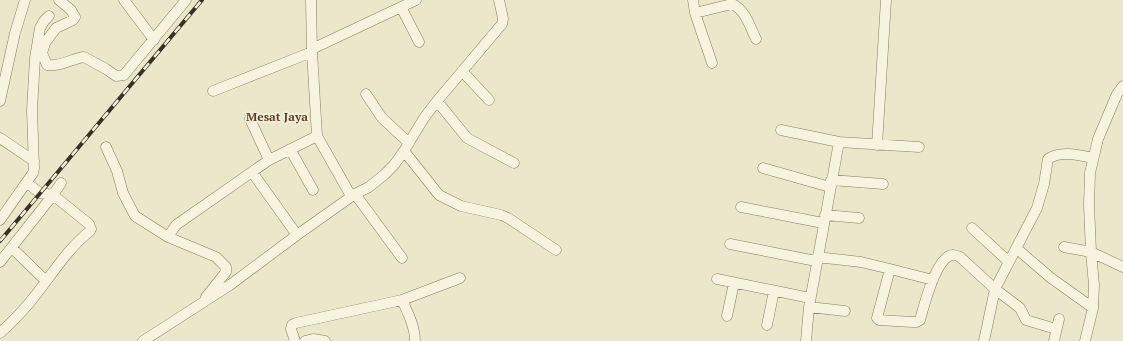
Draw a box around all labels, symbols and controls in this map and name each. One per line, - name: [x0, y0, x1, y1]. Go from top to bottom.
- district label: Mesat Jaya: [246, 109, 308, 124]

